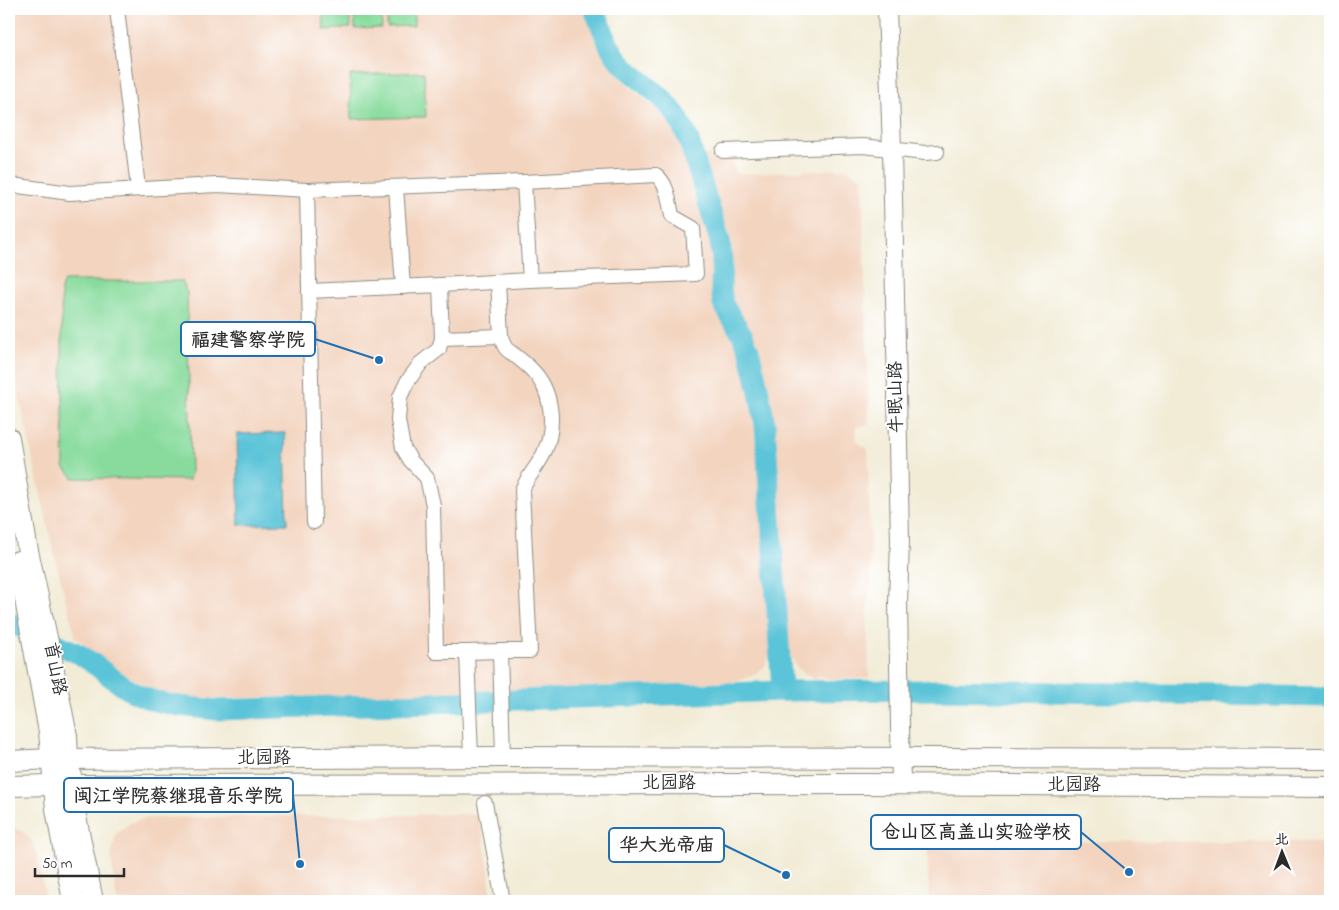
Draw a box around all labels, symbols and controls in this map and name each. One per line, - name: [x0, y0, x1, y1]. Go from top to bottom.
- callout: 福建警察学院: [181, 322, 315, 356]
- text: 福建警察学院: [191, 328, 305, 355]
- street label: 牛眠山路: [883, 361, 911, 433]
- street label: 首山路: [36, 640, 72, 698]
- street label: 北园路: [237, 746, 291, 772]
- street label: 北园路: [642, 771, 696, 797]
- street label: 北园路: [1047, 773, 1101, 799]
- callout: 闽江学院蔡继琨音乐学院: [64, 778, 293, 812]
- text: 闽江学院蔡继琨音乐学院: [73, 784, 283, 811]
- callout: 仓山区高盖山实验学校: [871, 815, 1081, 849]
- text: 仓山区高盖山实验学校: [881, 820, 1071, 847]
- callout: 华大光帝庙: [609, 828, 724, 862]
- north arrow: [1256, 828, 1306, 878]
- text: 北: [1275, 830, 1289, 851]
- text: 华大光帝庙: [619, 833, 715, 860]
- scale bar: [35, 845, 124, 877]
- text: 50 m: [42, 853, 73, 875]

